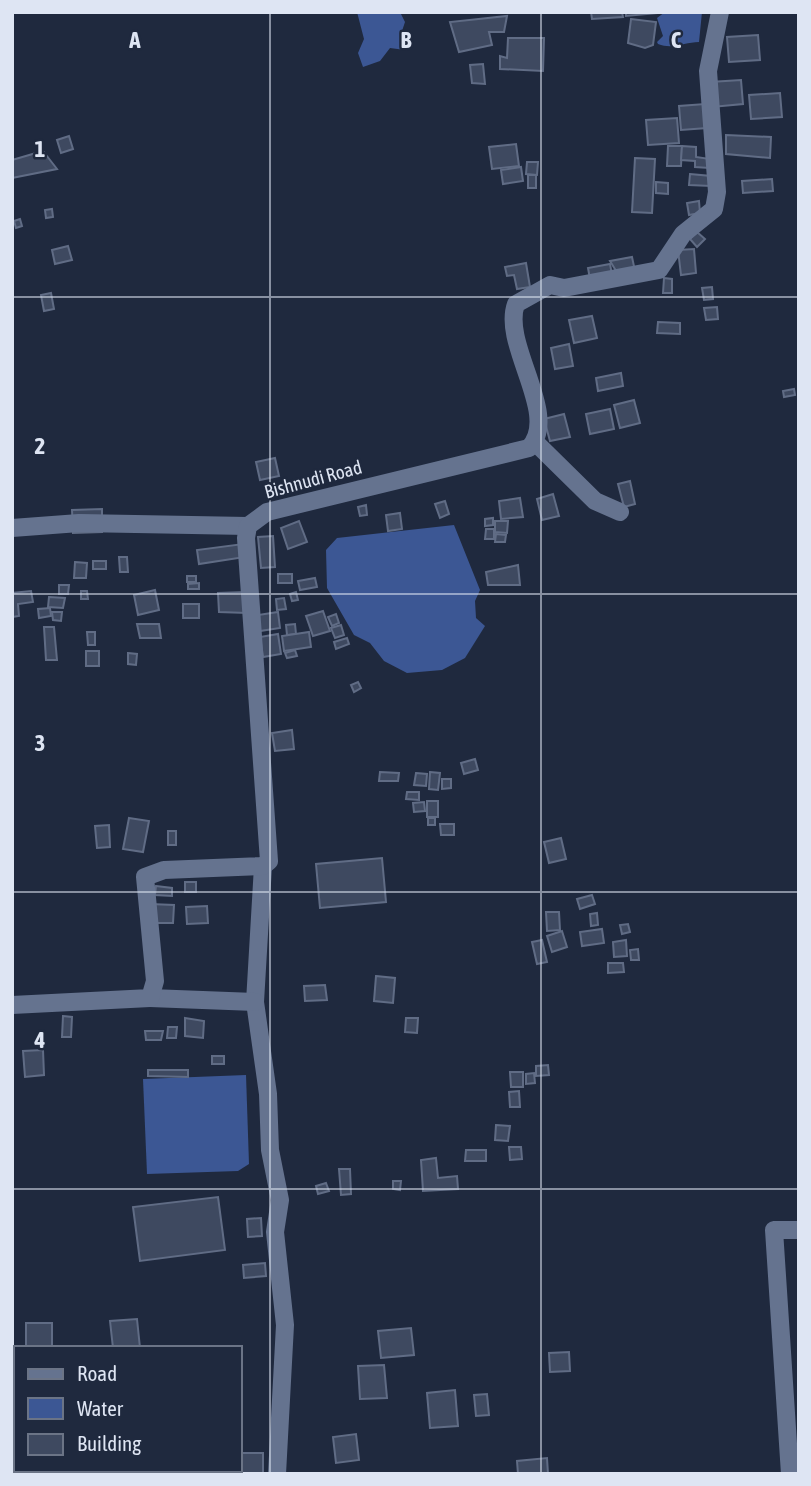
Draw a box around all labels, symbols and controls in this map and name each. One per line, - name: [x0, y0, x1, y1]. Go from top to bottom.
- text: A: [128, 27, 141, 53]
- text: B: [401, 27, 412, 53]
- text: C: [671, 27, 682, 53]
- text: 1: [35, 136, 46, 162]
- text: 2: [35, 433, 45, 459]
- street label: Bishnudi Road: [262, 455, 364, 503]
- text: 3: [35, 730, 45, 756]
- text: 4: [34, 1027, 46, 1053]
- legend: [14, 1346, 242, 1472]
- text: Road: [77, 1361, 117, 1385]
- text: Water: [77, 1396, 124, 1420]
- text: Building: [77, 1431, 141, 1455]

